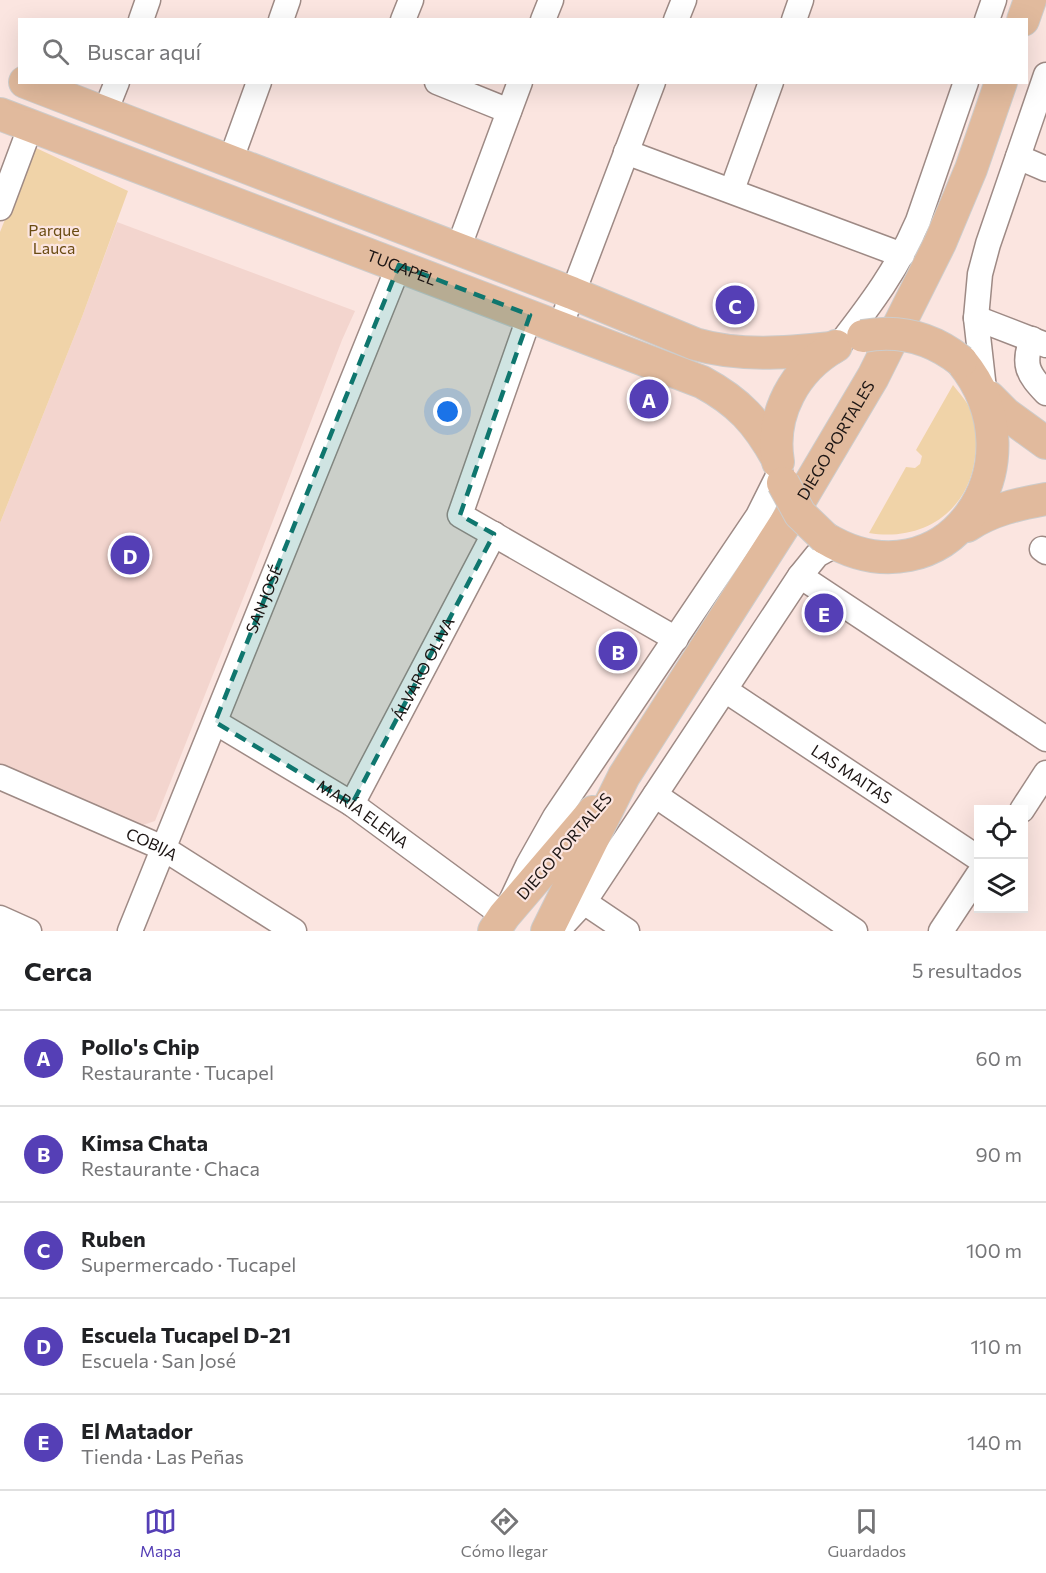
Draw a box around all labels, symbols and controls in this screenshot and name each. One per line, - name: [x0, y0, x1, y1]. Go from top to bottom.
- search box: [18, 18, 1028, 84]
- icon: search: [39, 35, 72, 68]
- text: Buscar aquí: [87, 38, 201, 65]
- park label: Parque Lauca: [28, 220, 80, 257]
- street label: TUCAPEL: [365, 245, 439, 289]
- pin: C: [716, 282, 754, 328]
- pin: A: [630, 376, 668, 422]
- street label: DIEGO PORTALES: [793, 377, 878, 503]
- your location: [433, 397, 462, 426]
- pin: D: [110, 532, 150, 578]
- street label: SAN JOSÉ: [241, 562, 286, 636]
- pin: E: [804, 590, 844, 636]
- street label: ÁLVARO OLIVA: [388, 613, 458, 723]
- pin: B: [598, 628, 638, 674]
- street label: LAS MAITAS: [808, 740, 896, 807]
- street label: MARÍA ELENA: [314, 775, 413, 851]
- street label: DIEGO PORTALES: [512, 788, 615, 903]
- map controls: [974, 805, 1028, 913]
- button: locate: [974, 805, 1028, 859]
- street label: COBIJA: [124, 823, 181, 864]
- button: layers: [974, 859, 1028, 913]
- text: Cerca: [24, 955, 92, 986]
- text: 5 resultados: [912, 958, 1022, 982]
- text: Pollo's Chip: [81, 1033, 200, 1060]
- text: A: [36, 1046, 51, 1070]
- text: 60 m: [976, 1046, 1022, 1070]
- text: Restaurante · Tucapel: [81, 1060, 274, 1084]
- text: Kimsa Chata: [81, 1129, 208, 1156]
- text: B: [37, 1142, 50, 1166]
- text: 90 m: [976, 1142, 1022, 1166]
- text: Restaurante · Chaca: [81, 1156, 260, 1180]
- text: Ruben: [81, 1225, 146, 1252]
- text: C: [37, 1238, 50, 1262]
- text: 100 m: [966, 1238, 1022, 1262]
- text: Supermercado · Tucapel: [81, 1252, 296, 1276]
- text: Escuela Tucapel D-21: [81, 1321, 291, 1348]
- text: D: [36, 1334, 51, 1358]
- text: 110 m: [971, 1334, 1022, 1358]
- text: Escuela · San José: [81, 1348, 236, 1372]
- text: El Matador: [81, 1417, 193, 1444]
- text: E: [38, 1430, 49, 1454]
- text: 140 m: [967, 1430, 1022, 1454]
- text: Tienda · Las Peñas: [81, 1444, 244, 1468]
- tab: Mapa: [140, 1505, 181, 1560]
- tab: Cómo llegar: [461, 1505, 548, 1560]
- tab: Guardados: [827, 1505, 906, 1560]

